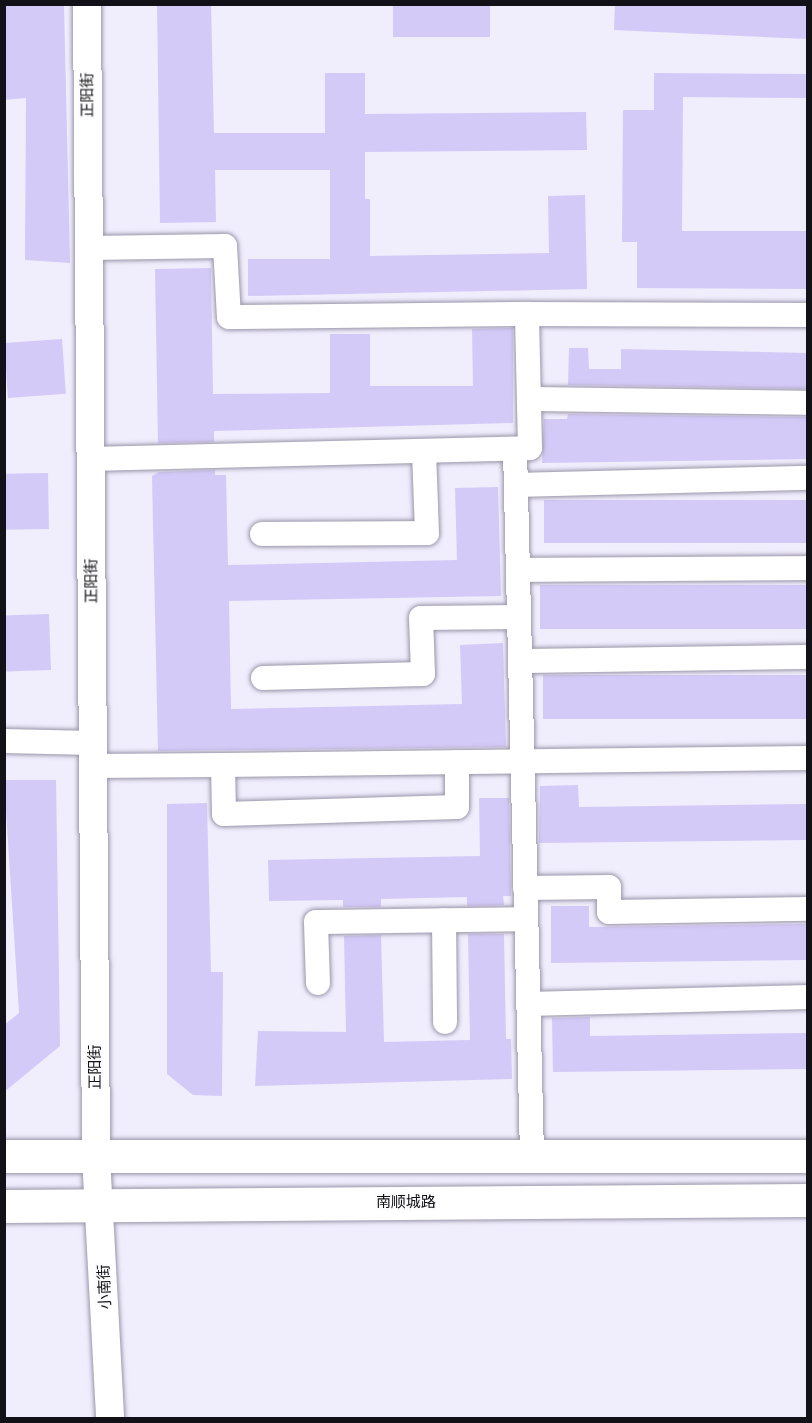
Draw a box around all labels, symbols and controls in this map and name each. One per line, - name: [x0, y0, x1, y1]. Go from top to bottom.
- street label: 正阳街: [79, 73, 97, 117]
- street label: 正阳街: [83, 559, 101, 603]
- street label: 正阳街: [87, 1045, 105, 1089]
- street label: 南顺城路: [376, 1194, 436, 1212]
- street label: 小南街: [95, 1264, 115, 1310]

